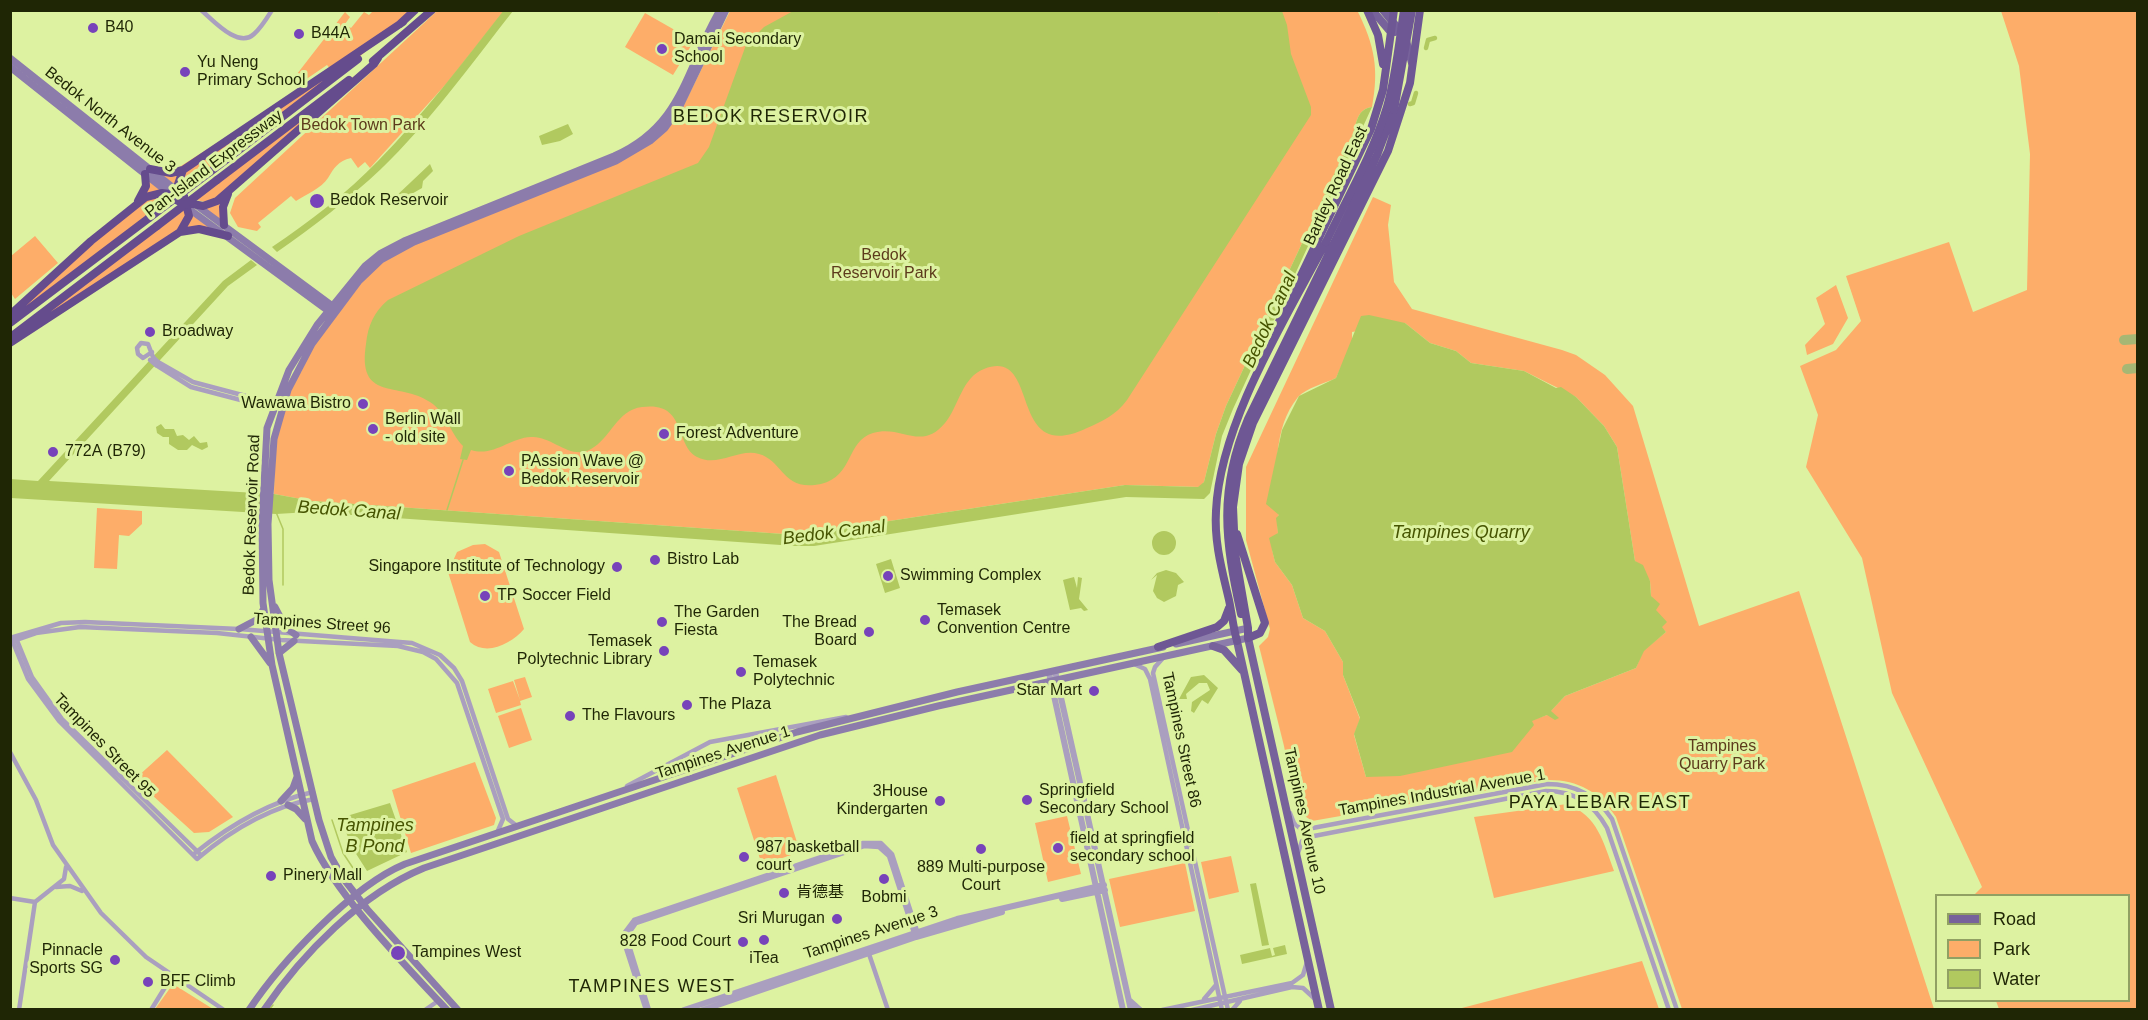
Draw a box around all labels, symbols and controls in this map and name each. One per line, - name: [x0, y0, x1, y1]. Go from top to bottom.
- place label: B40: [105, 18, 133, 38]
- marker: B40: [86, 21, 100, 35]
- place label: B44A: [311, 24, 350, 44]
- marker: B44A: [292, 27, 306, 41]
- place label: Damai Secondary School: [674, 30, 801, 68]
- marker: Damai Secondary School: [655, 42, 669, 56]
- place label: Yu Neng Primary School: [197, 53, 305, 91]
- street label: Bedok North Avenue 3: [41, 63, 179, 177]
- marker: Yu Neng Primary School: [178, 65, 192, 79]
- street label: Pan-Island Expressway: [141, 106, 287, 222]
- district label: BEDOK RESERVOIR: [673, 106, 869, 128]
- park label: Bedok Town Park: [301, 116, 425, 136]
- street label: Bartley Road East: [1300, 124, 1372, 248]
- place label: Bedok Reservoir: [330, 191, 448, 211]
- marker: Bedok Reservoir: [308, 192, 326, 210]
- park label: Bedok Reservoir Park: [831, 246, 937, 284]
- water label: Bedok Canal: [1238, 269, 1302, 371]
- place label: Broadway: [162, 322, 233, 342]
- marker: Broadway: [143, 325, 157, 339]
- place label: Wawawa Bistro: [241, 394, 351, 414]
- marker: Wawawa Bistro: [356, 397, 370, 411]
- place label: Berlin Wall - old site: [385, 410, 461, 448]
- marker: Berlin Wall - old site: [366, 422, 380, 436]
- place label: Forest Adventure: [676, 424, 799, 444]
- marker: Forest Adventure: [657, 427, 671, 441]
- street label: Bedok Reservoir Road: [240, 434, 264, 596]
- place label: 772A (B79): [65, 442, 146, 462]
- marker: 772A (B79): [46, 445, 60, 459]
- place label: PAssion Wave @ Bedok Reservoir: [521, 452, 644, 490]
- marker: PAssion Wave @ Bedok Reservoir: [502, 464, 516, 478]
- water label: Bedok Canal: [297, 497, 401, 525]
- water label: Bedok Canal: [782, 516, 886, 550]
- water label: Tampines Quarry: [1392, 522, 1530, 544]
- place label: Bistro Lab: [667, 550, 739, 570]
- marker: Bistro Lab: [648, 553, 662, 567]
- place label: Singapore Institute of Technology: [368, 557, 605, 577]
- marker: Singapore Institute of Technology: [610, 560, 624, 574]
- place label: Swimming Complex: [900, 566, 1041, 586]
- marker: Swimming Complex: [881, 569, 895, 583]
- place label: TP Soccer Field: [497, 586, 611, 606]
- marker: TP Soccer Field: [478, 589, 492, 603]
- place label: Temasek Convention Centre: [937, 601, 1070, 639]
- place label: The Garden Fiesta: [674, 603, 759, 641]
- street label: Tampines Street 96: [253, 610, 391, 638]
- place label: The Bread Board: [782, 613, 857, 651]
- marker: Temasek Convention Centre: [918, 613, 932, 627]
- marker: The Garden Fiesta: [655, 615, 669, 629]
- marker: The Bread Board: [862, 625, 876, 639]
- place label: Temasek Polytechnic Library: [517, 632, 652, 670]
- marker: Temasek Polytechnic Library: [657, 644, 671, 658]
- place label: Temasek Polytechnic: [753, 653, 835, 691]
- marker: Temasek Polytechnic: [734, 665, 748, 679]
- street label: Tampines Street 86: [1157, 671, 1205, 809]
- place label: Star Mart: [1016, 681, 1082, 701]
- marker: Star Mart: [1087, 684, 1101, 698]
- street label: Tampines Street 95: [49, 690, 159, 802]
- place label: The Plaza: [699, 695, 771, 715]
- marker: The Plaza: [680, 698, 694, 712]
- place label: The Flavours: [582, 706, 675, 726]
- marker: The Flavours: [563, 709, 577, 723]
- street label: Tampines Avenue 1: [653, 722, 793, 784]
- park label: Tampines Quarry Park: [1679, 737, 1765, 775]
- street label: Tampines Avenue 10: [1279, 746, 1329, 896]
- street label: Tampines Industrial Avenue 1: [1337, 765, 1547, 821]
- place label: Springfield Secondary School: [1039, 781, 1169, 819]
- place label: 3House Kindergarten: [836, 782, 928, 820]
- district label: PAYA LEBAR EAST: [1509, 792, 1691, 814]
- marker: Springfield Secondary School: [1020, 793, 1034, 807]
- marker: 3House Kindergarten: [933, 794, 947, 808]
- water label: Tampines B Pond: [336, 815, 414, 858]
- place label: field at springfield secondary school: [1070, 829, 1195, 867]
- place label: 987 basketball court: [756, 838, 859, 876]
- marker: field at springfield secondary school: [1051, 841, 1065, 855]
- marker: 889 Multi-purpose Court: [974, 842, 988, 856]
- marker: 987 basketball court: [737, 850, 751, 864]
- place label: 889 Multi-purpose Court: [917, 858, 1045, 896]
- place label: Pinery Mall: [283, 866, 362, 886]
- marker: Pinery Mall: [264, 869, 278, 883]
- marker: Bobmi: [877, 872, 891, 886]
- place label: 肯德基: [796, 883, 844, 903]
- marker: 肯德基: [777, 886, 791, 900]
- place label: Bobmi: [861, 888, 907, 908]
- legend: [1935, 894, 2130, 1002]
- street label: Tampines Avenue 3: [801, 902, 941, 964]
- place label: Sri Murugan: [738, 909, 825, 929]
- text: Road: [1993, 909, 2036, 929]
- marker: Sri Murugan: [830, 912, 844, 926]
- place label: 828 Food Court: [620, 932, 731, 952]
- marker: iTea: [757, 933, 771, 947]
- marker: 828 Food Court: [736, 935, 750, 949]
- text: Park: [1993, 939, 2030, 959]
- place label: Pinnacle Sports SG: [29, 941, 103, 979]
- place label: Tampines West: [412, 943, 521, 963]
- marker: Tampines West: [389, 944, 407, 962]
- place label: iTea: [749, 949, 779, 969]
- marker: Pinnacle Sports SG: [108, 953, 122, 967]
- text: Water: [1993, 969, 2040, 989]
- place label: BFF Climb: [160, 972, 236, 992]
- marker: BFF Climb: [141, 975, 155, 989]
- district label: TAMPINES WEST: [568, 976, 736, 998]

